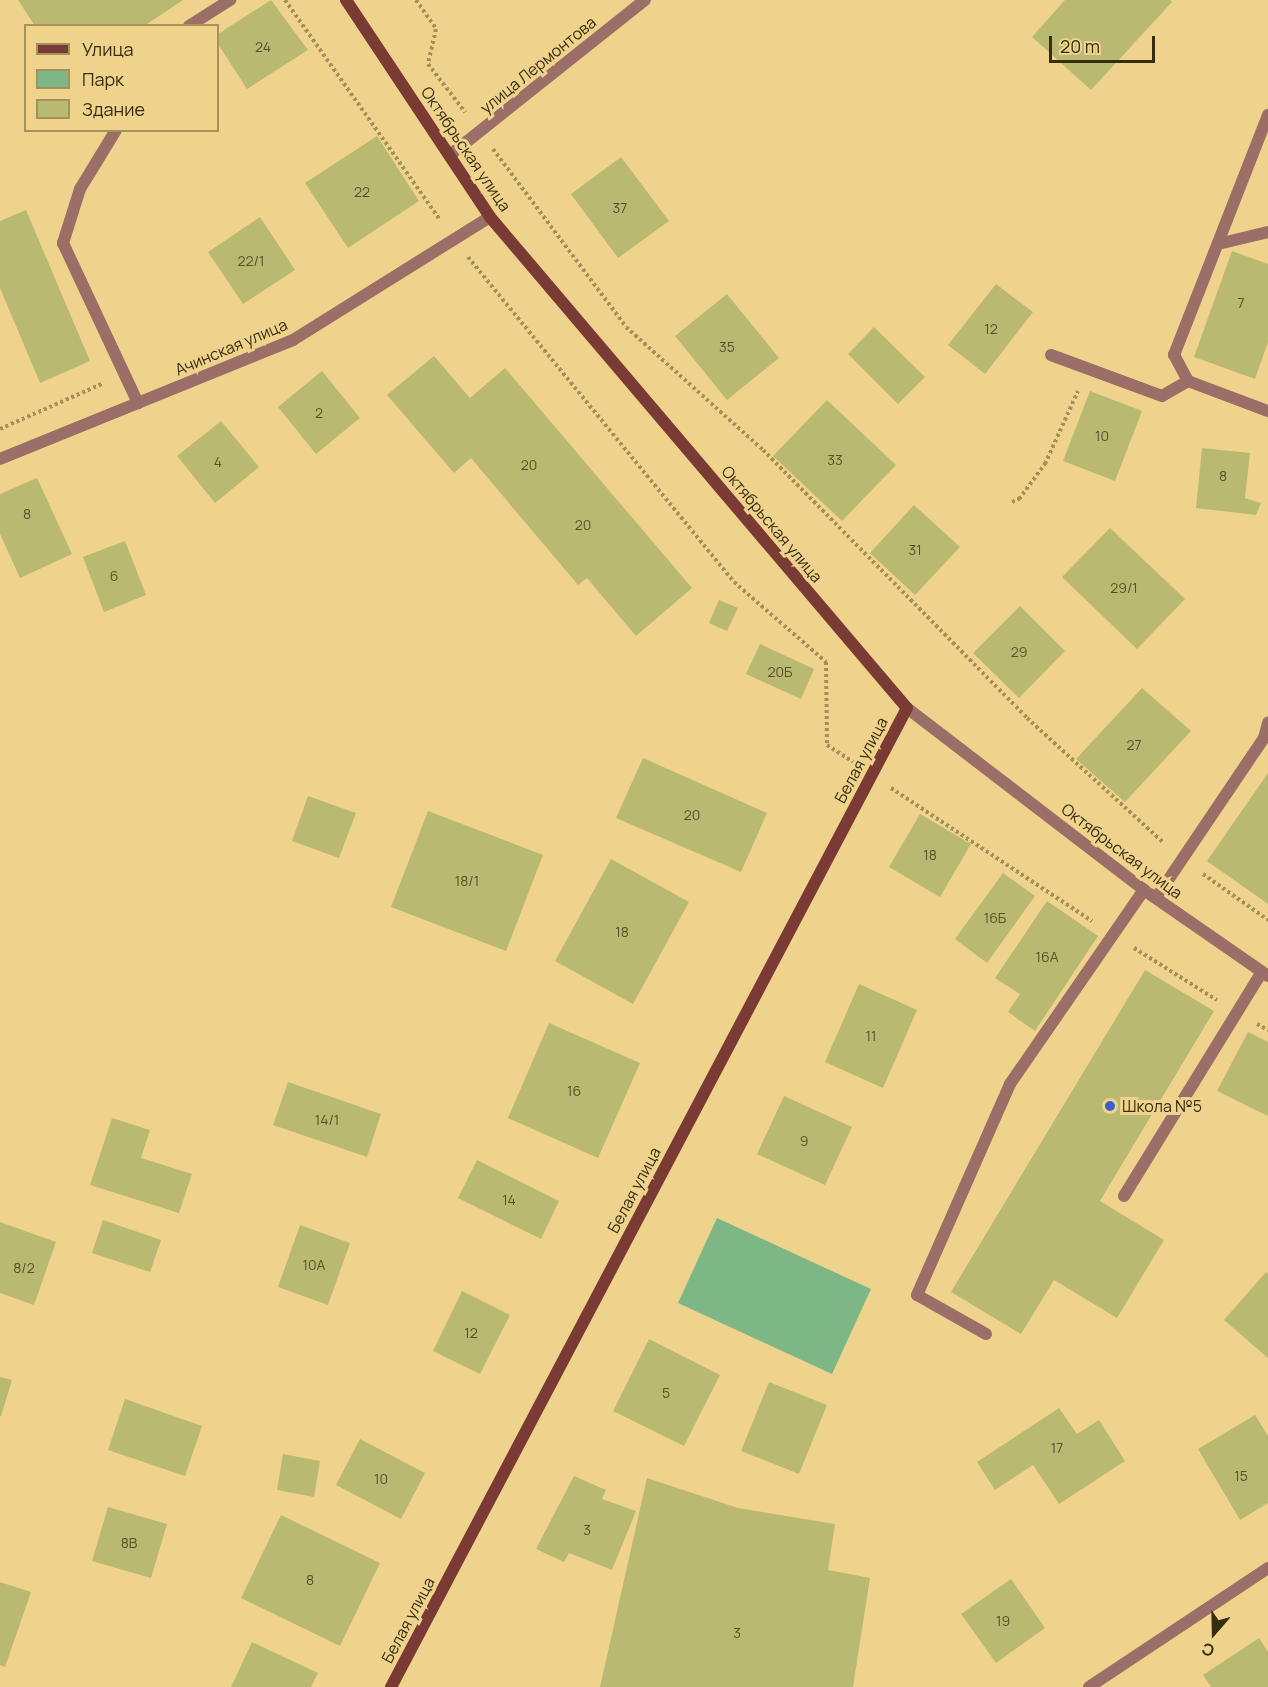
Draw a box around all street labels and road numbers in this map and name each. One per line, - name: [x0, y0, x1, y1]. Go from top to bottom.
- street label: улица Лермонтова: [476, 12, 600, 118]
- street label: Октябрьская улица: [417, 83, 515, 215]
- street label: Ачинская улица: [172, 315, 290, 379]
- street label: Октябрьская улица: [718, 462, 826, 586]
- street label: Белая улица: [830, 714, 892, 806]
- street label: Октябрьская улица: [1058, 799, 1186, 903]
- street label: Белая улица: [603, 1144, 665, 1236]
- street label: Белая улица: [377, 1574, 439, 1666]

